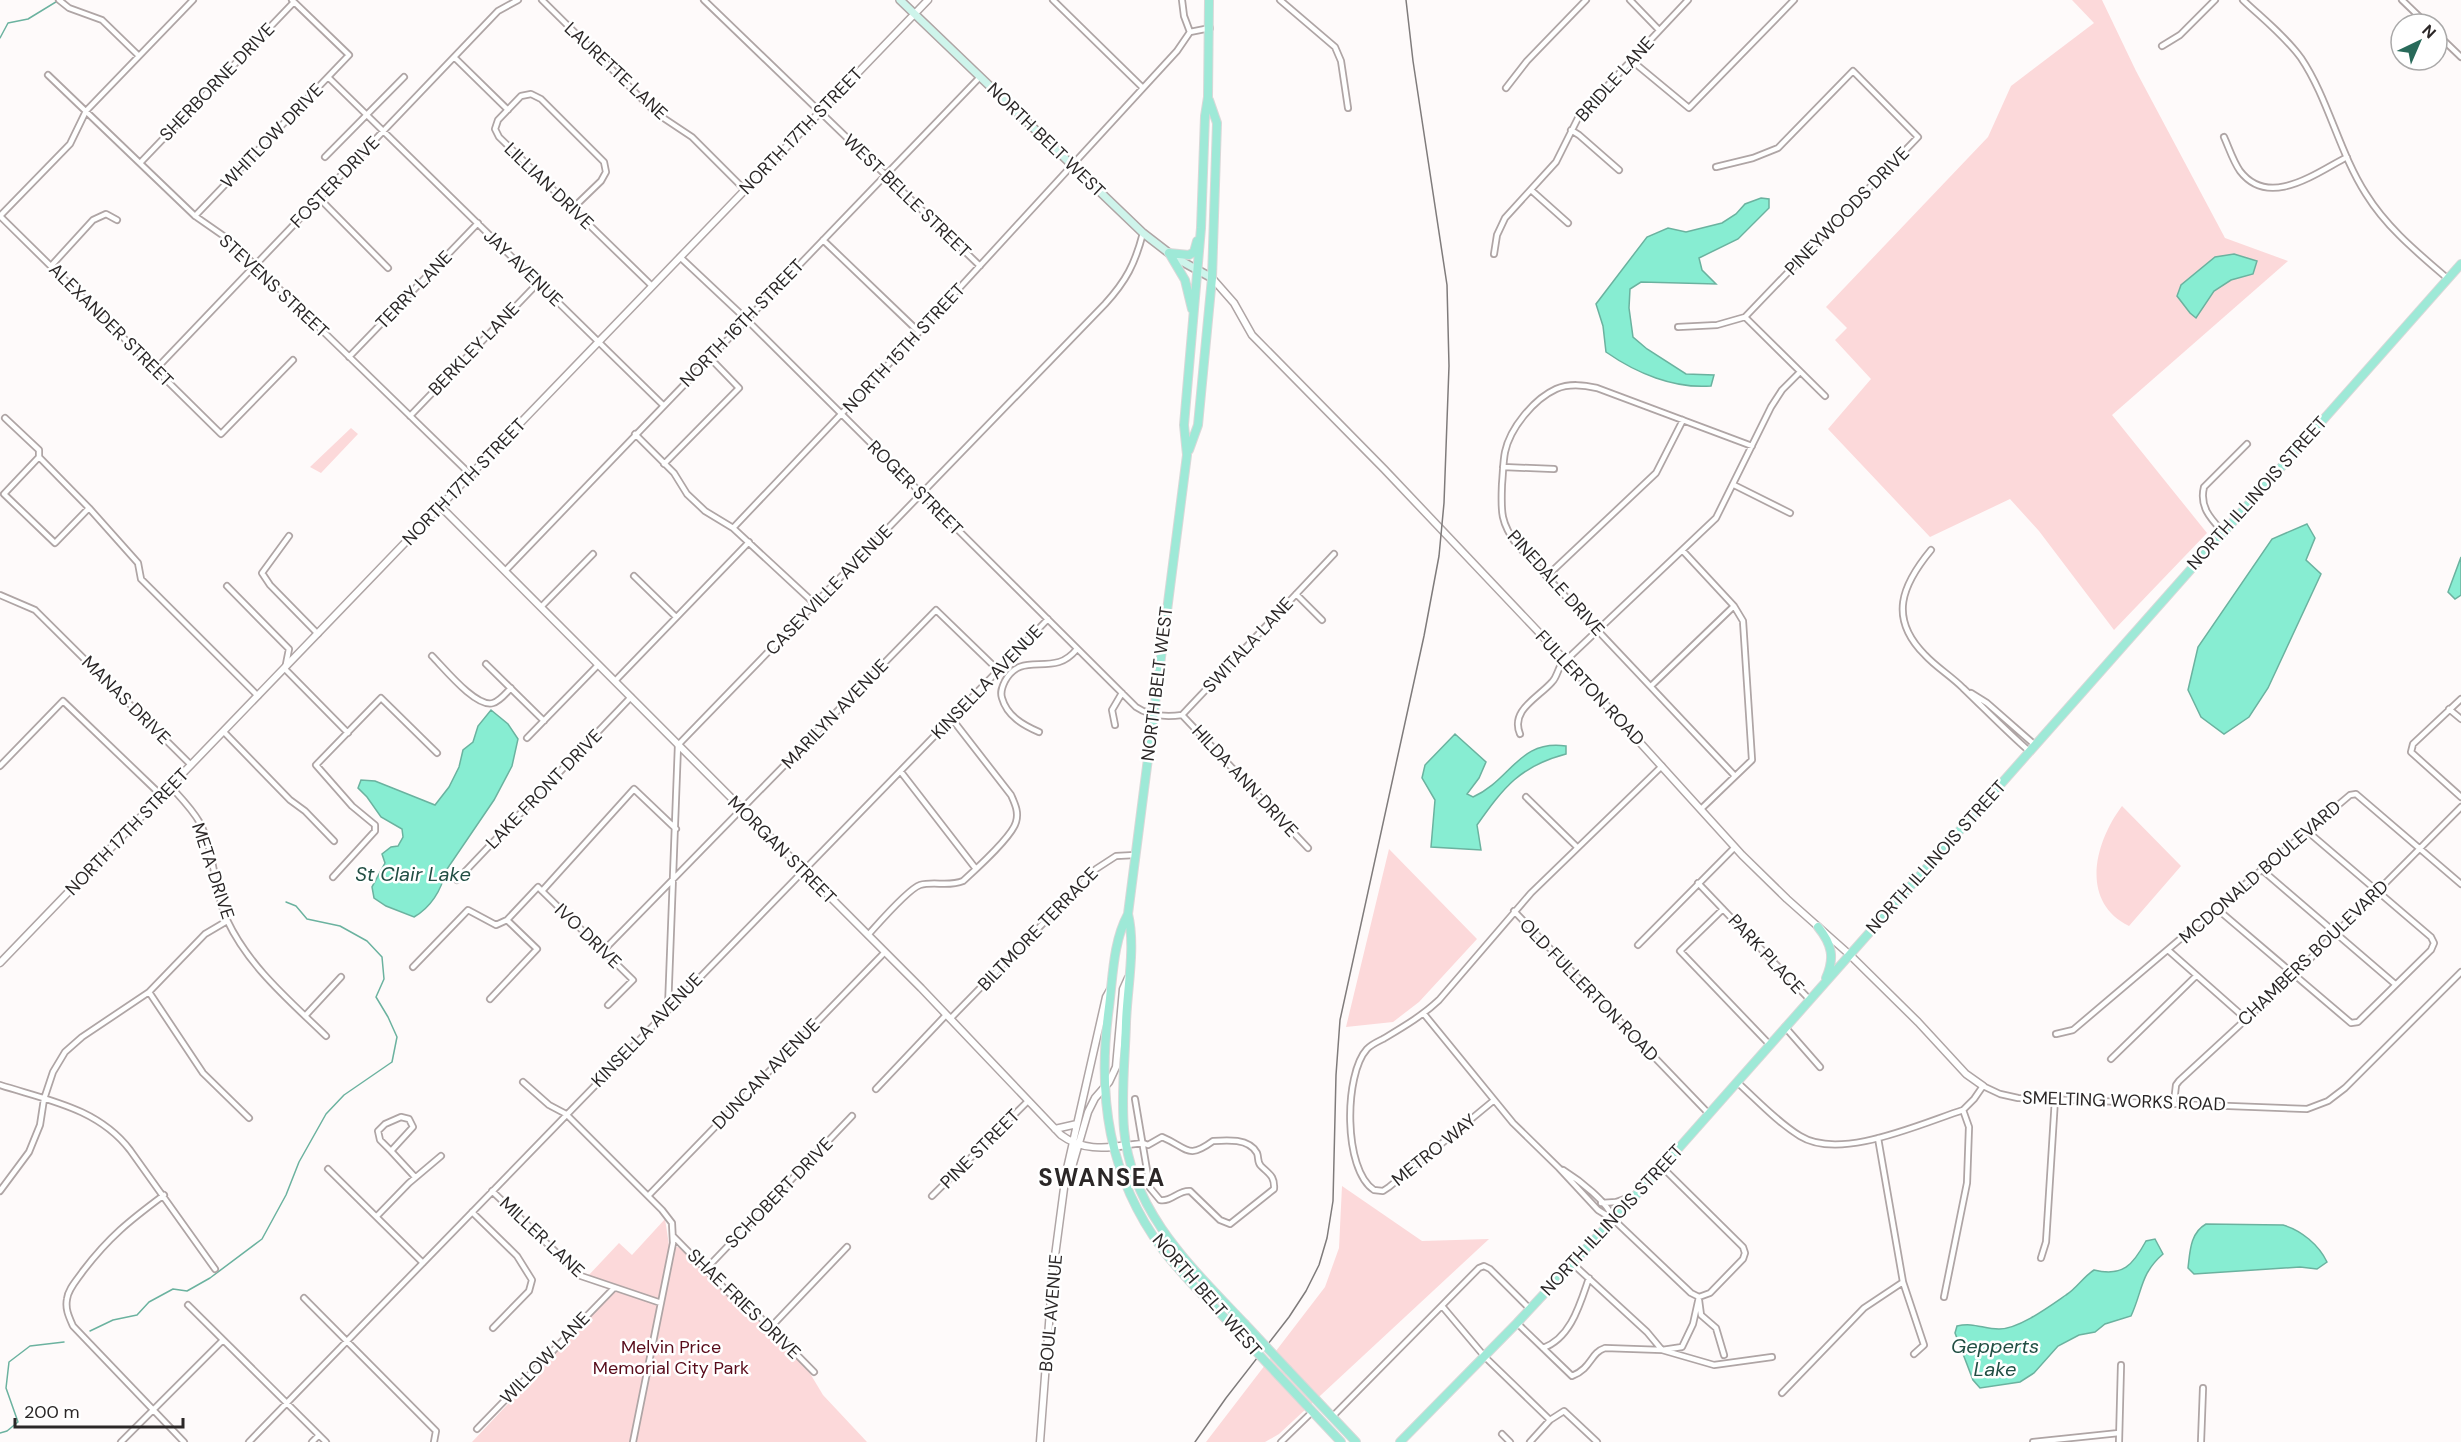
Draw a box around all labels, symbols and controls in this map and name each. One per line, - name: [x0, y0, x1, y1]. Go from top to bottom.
- north arrow: [2389, 12, 2449, 72]
- street label: LAURETTE LANE: [559, 17, 673, 125]
- street label: SHERBORNE DRIVE: [154, 18, 280, 146]
- text: N: [2418, 20, 2441, 43]
- street label: BRIDLE LANE: [1570, 31, 1660, 127]
- street label: NORTH 17TH STREET: [734, 62, 868, 200]
- street label: NORTH BELT WEST: [982, 77, 1110, 203]
- street label: WHITLOW DRIVE: [216, 78, 328, 194]
- street label: WEST BELLE STREET: [838, 129, 976, 263]
- street label: FOSTER DRIVE: [285, 131, 385, 233]
- street label: LILLIAN DRIVE: [499, 137, 599, 235]
- street label: PINEYWOODS DRIVE: [1779, 142, 1915, 280]
- street label: JAY AVENUE: [478, 224, 568, 312]
- street label: STEVENS STREET: [214, 229, 334, 343]
- street label: TERRY LANE: [370, 246, 458, 334]
- street label: NORTH 16TH STREET: [675, 254, 809, 392]
- street label: ALEXANDER STREET: [44, 258, 178, 392]
- street label: NORTH 15TH STREET: [838, 278, 970, 418]
- street label: BERKLEY LANE: [423, 297, 525, 401]
- street label: NORTH ILLINOIS STREET: [2182, 411, 2332, 575]
- street label: NORTH 17TH STREET: [397, 413, 531, 551]
- street label: ROGER STREET: [862, 435, 968, 541]
- street label: CASEYVILLE AVENUE: [760, 520, 898, 660]
- street label: PINEDALE DRIVE: [1502, 525, 1610, 641]
- street label: SWITALA LANE: [1197, 592, 1299, 698]
- street label: NORTH BELT WEST: [1136, 605, 1178, 763]
- street label: KINSELLA AVENUE: [926, 620, 1048, 744]
- street label: FULLERTON ROAD: [1530, 625, 1650, 751]
- street label: MANAS DRIVE: [76, 650, 176, 750]
- street label: MARILYN AVENUE: [776, 654, 894, 774]
- street label: HILDA ANN DRIVE: [1187, 720, 1303, 842]
- street label: LAKE FRONT DRIVE: [480, 724, 608, 854]
- street label: NORTH 17TH STREET: [60, 763, 194, 901]
- street label: NORTH ILLINOIS STREET: [1861, 775, 2011, 939]
- street label: MORGAN STREET: [723, 791, 841, 909]
- street label: MCDONALD BOULEVARD: [2174, 795, 2346, 949]
- street label: META DRIVE: [186, 820, 240, 922]
- water label: St Clair Lake: [355, 861, 471, 887]
- street label: BILTMORE TERRACE: [973, 862, 1103, 996]
- street label: CHAMBERS BOULEVARD: [2232, 875, 2394, 1031]
- street label: IVO DRIVE: [549, 898, 627, 974]
- street label: PARK PLACE: [1723, 909, 1809, 999]
- street label: OLD FULLERTON ROAD: [1514, 913, 1664, 1067]
- street label: KINSELLA AVENUE: [586, 968, 708, 1092]
- street label: DUNCAN AVENUE: [707, 1013, 825, 1135]
- street label: SMELTING WORKS ROAD: [2022, 1085, 2226, 1117]
- street label: PINE STREET: [935, 1104, 1025, 1194]
- street label: METRO WAY: [1387, 1108, 1482, 1191]
- street label: SCHOBERT DRIVE: [720, 1132, 838, 1254]
- street label: NORTH ILLINOIS STREET: [1535, 1139, 1689, 1301]
- district label: SWANSEA: [1038, 1162, 1166, 1193]
- street label: MILLER LANE: [494, 1191, 590, 1283]
- street label: NORTH BELT WEST: [1147, 1228, 1267, 1362]
- street label: SHAE FRIES DRIVE: [682, 1244, 806, 1364]
- street label: BOUL AVENUE: [1034, 1253, 1068, 1373]
- street label: WILLOW LANE: [495, 1307, 595, 1409]
- water label: Gepperts Lake: [1951, 1333, 2039, 1382]
- park label: Melvin Price Memorial City Park: [593, 1335, 749, 1380]
- scale bar: [15, 1391, 183, 1429]
- text: 200 m: [24, 1400, 80, 1424]

